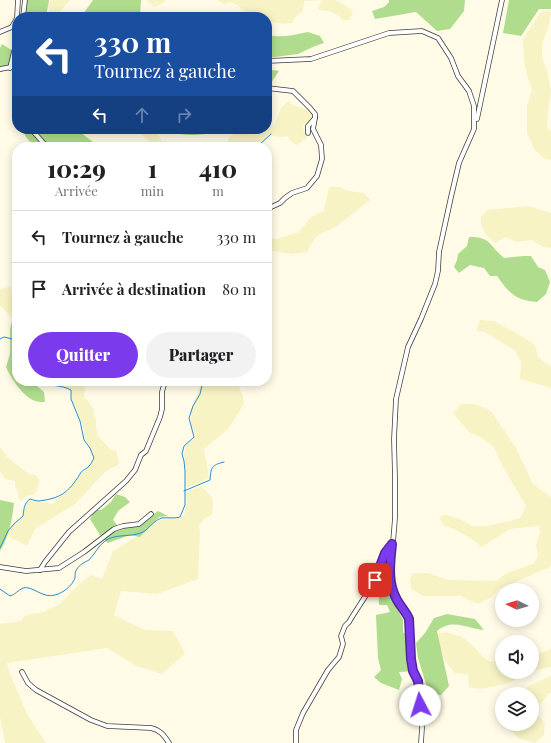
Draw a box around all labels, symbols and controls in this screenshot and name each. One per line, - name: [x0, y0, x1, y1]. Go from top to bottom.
- text: 330 m: [94, 23, 171, 60]
- icon: left: [28, 28, 80, 80]
- text: Tournez à gauche: [94, 59, 236, 83]
- icon: left: [89, 104, 111, 126]
- icon: ahead: [131, 104, 153, 126]
- icon: right: [173, 104, 195, 126]
- text: 10:29: [47, 152, 106, 184]
- text: 1: [148, 152, 157, 184]
- text: 410: [199, 152, 237, 184]
- text: Arrivée: [55, 182, 98, 199]
- text: min: [141, 182, 164, 199]
- text: m: [212, 182, 224, 199]
- icon: left: [28, 226, 50, 248]
- text: Tournez à gauche: [62, 227, 184, 247]
- text: 330 m: [216, 227, 256, 247]
- icon: arrive: [28, 278, 50, 300]
- text: Arrivée à destination: [62, 279, 206, 299]
- text: 80 m: [222, 279, 256, 299]
- button: Quitter: [28, 332, 138, 378]
- button: Partager: [146, 332, 256, 378]
- pin: [358, 563, 392, 597]
- icon: arrive: [364, 569, 386, 591]
- north arrow: [495, 583, 539, 627]
- map controls: [495, 583, 539, 731]
- button: sound: [495, 635, 539, 679]
- position arrow: [399, 684, 441, 726]
- button: layers: [495, 687, 539, 731]

